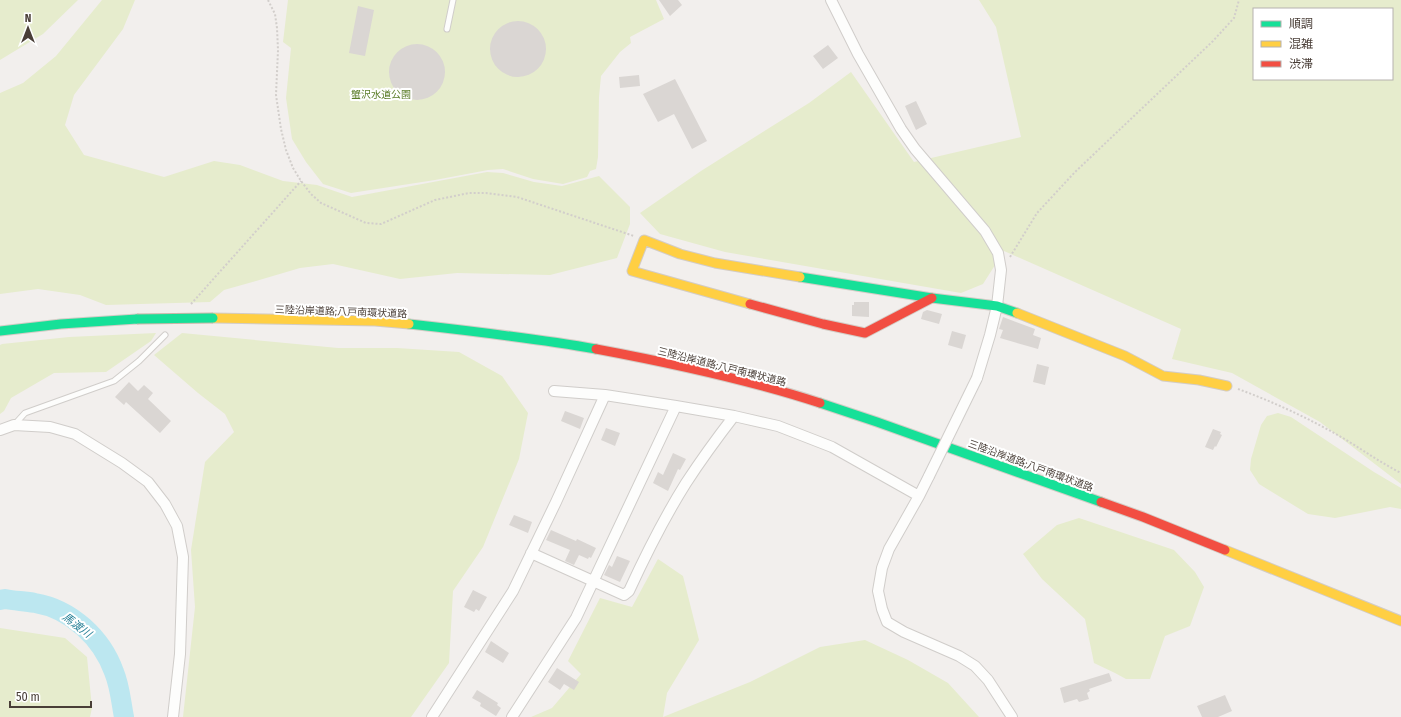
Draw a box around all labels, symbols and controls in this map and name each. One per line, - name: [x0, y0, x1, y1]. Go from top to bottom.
- north arrow: [8, 8, 48, 48]
- legend: [1253, 8, 1393, 80]
- text: N: [25, 12, 31, 25]
- text: 順調: [1289, 17, 1313, 31]
- text: 混雑: [1289, 37, 1313, 51]
- text: 渋滞: [1289, 57, 1313, 71]
- park label: 蟹沢水道公園: [351, 89, 411, 101]
- street label: 三陸沿岸道路;八戸南環状道路: [275, 304, 407, 320]
- street label: 三陸沿岸道路;八戸南環状道路: [656, 345, 787, 389]
- street label: 三陸沿岸道路;八戸南環状道路: [967, 438, 1095, 494]
- water label: 馬渡川: [60, 610, 95, 641]
- scale bar: [10, 683, 91, 709]
- text: 50 m: [16, 690, 40, 704]

